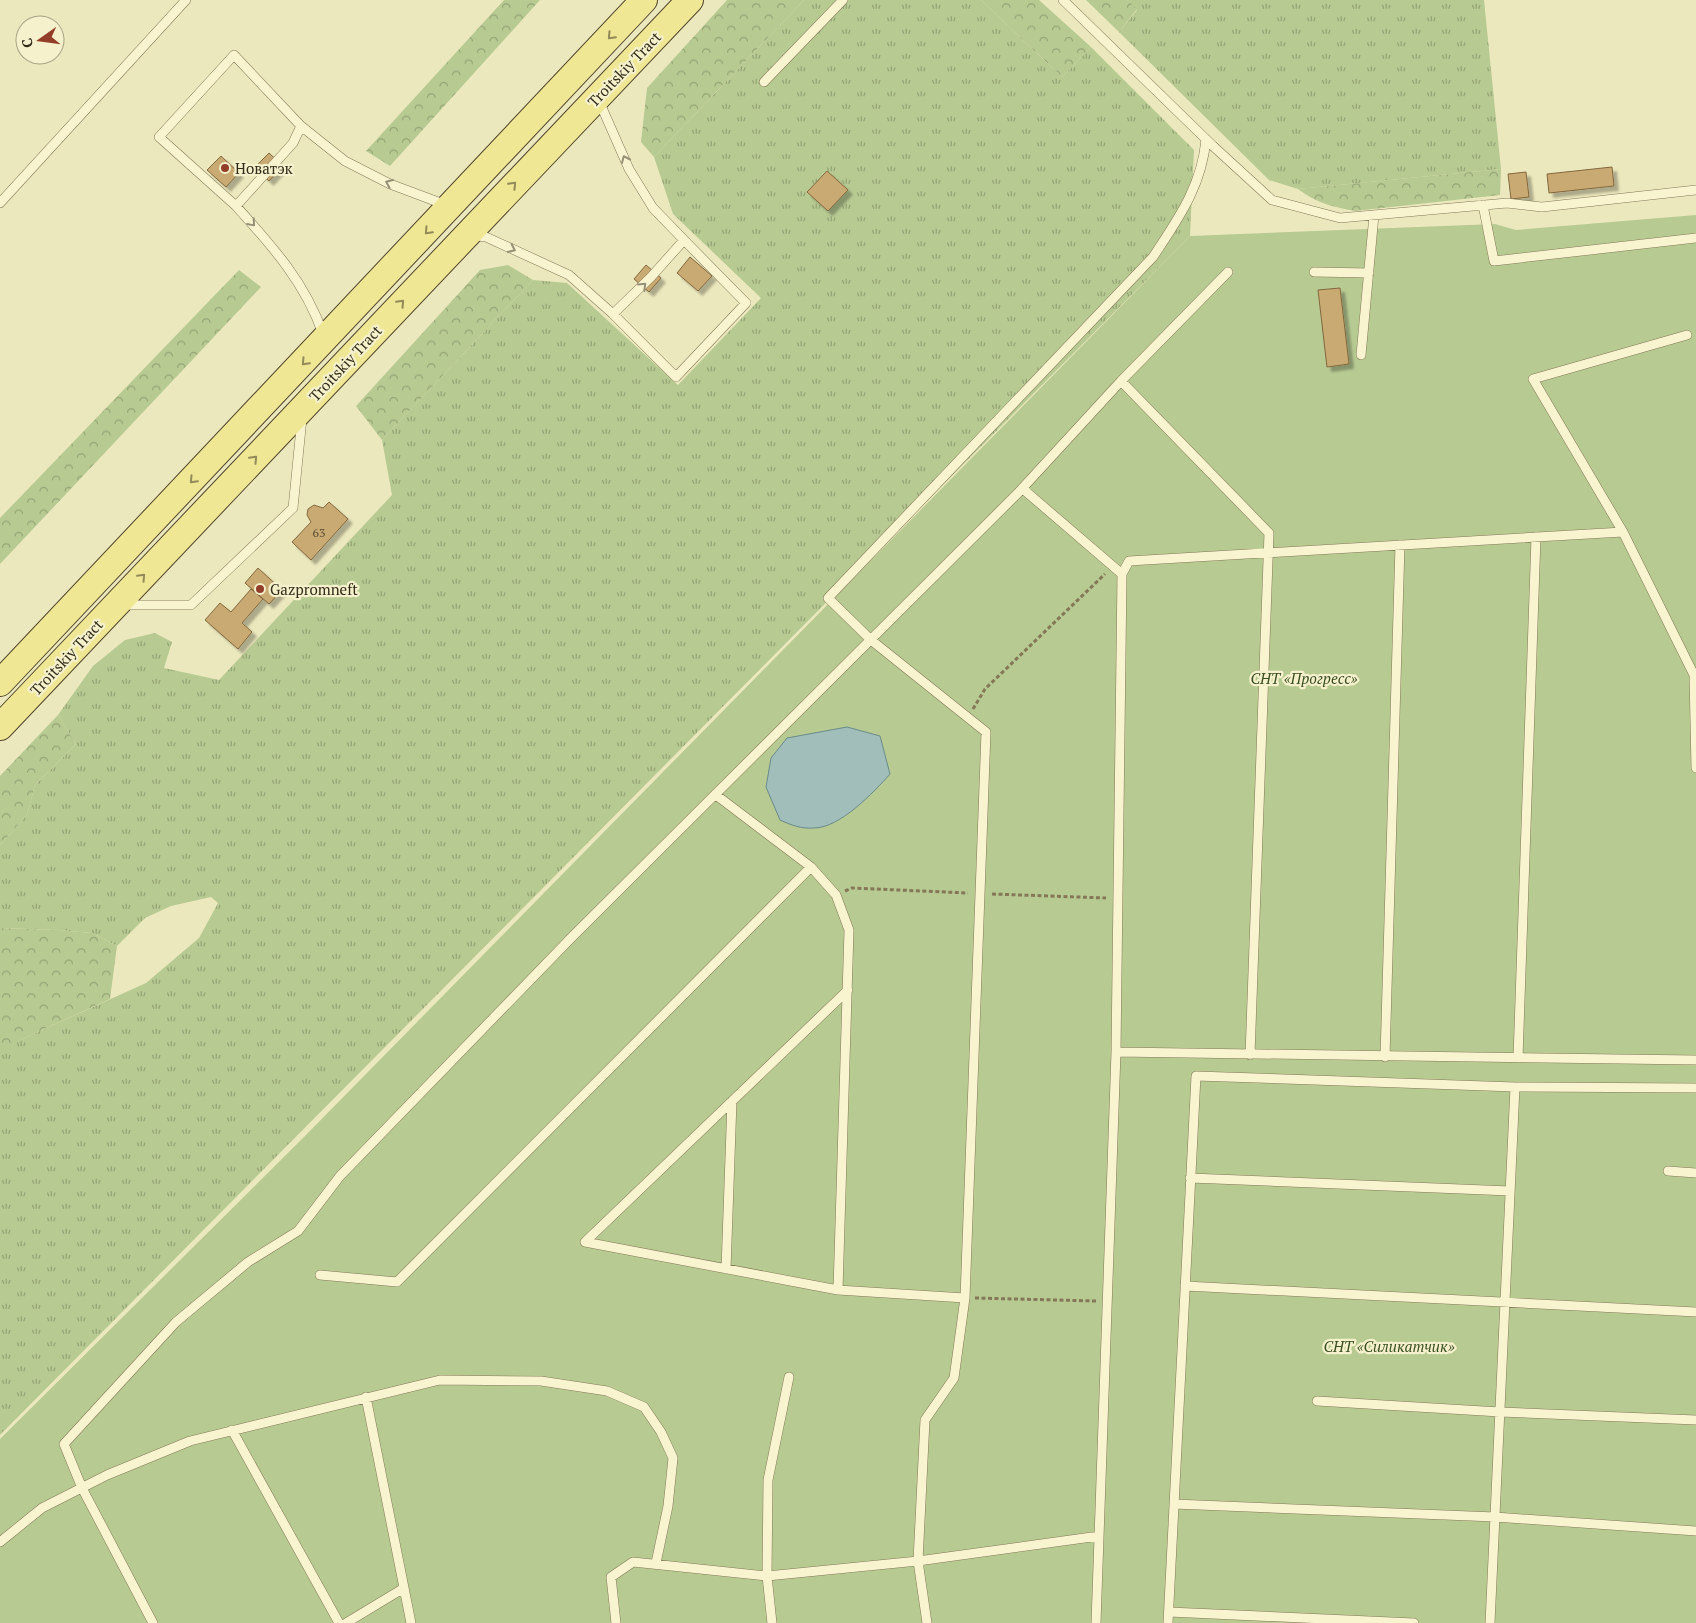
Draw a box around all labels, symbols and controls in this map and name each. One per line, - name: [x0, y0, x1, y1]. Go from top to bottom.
- north arrow: [15, 15, 65, 65]
- street label: Troitskiy Tract: [583, 27, 665, 111]
- one-way arrow: [608, 30, 617, 39]
- text: С: [17, 37, 37, 50]
- one-way arrow: [620, 155, 631, 164]
- place label: Новатэк: [235, 158, 294, 178]
- marker: Новатэк: [219, 162, 231, 174]
- one-way arrow: [385, 179, 394, 190]
- one-way arrow: [507, 182, 516, 191]
- one-way arrow: [246, 218, 255, 227]
- one-way arrow: [425, 225, 434, 234]
- one-way arrow: [507, 243, 516, 254]
- one-way arrow: [637, 282, 646, 291]
- one-way arrow: [395, 300, 404, 309]
- street label: Troitskiy Tract: [304, 320, 386, 406]
- one-way arrow: [302, 356, 311, 365]
- one-way arrow: [248, 456, 257, 465]
- one-way arrow: [190, 474, 199, 483]
- house number: 63: [313, 525, 325, 540]
- one-way arrow: [136, 574, 145, 583]
- place label: Gazpromneft: [270, 579, 358, 599]
- marker: Gazpromneft: [254, 583, 266, 595]
- street label: Troitskiy Tract: [25, 614, 107, 700]
- park label: СНТ «Прогресс»: [1251, 668, 1358, 688]
- park label: СНТ «Силикатчик»: [1323, 1336, 1455, 1356]

